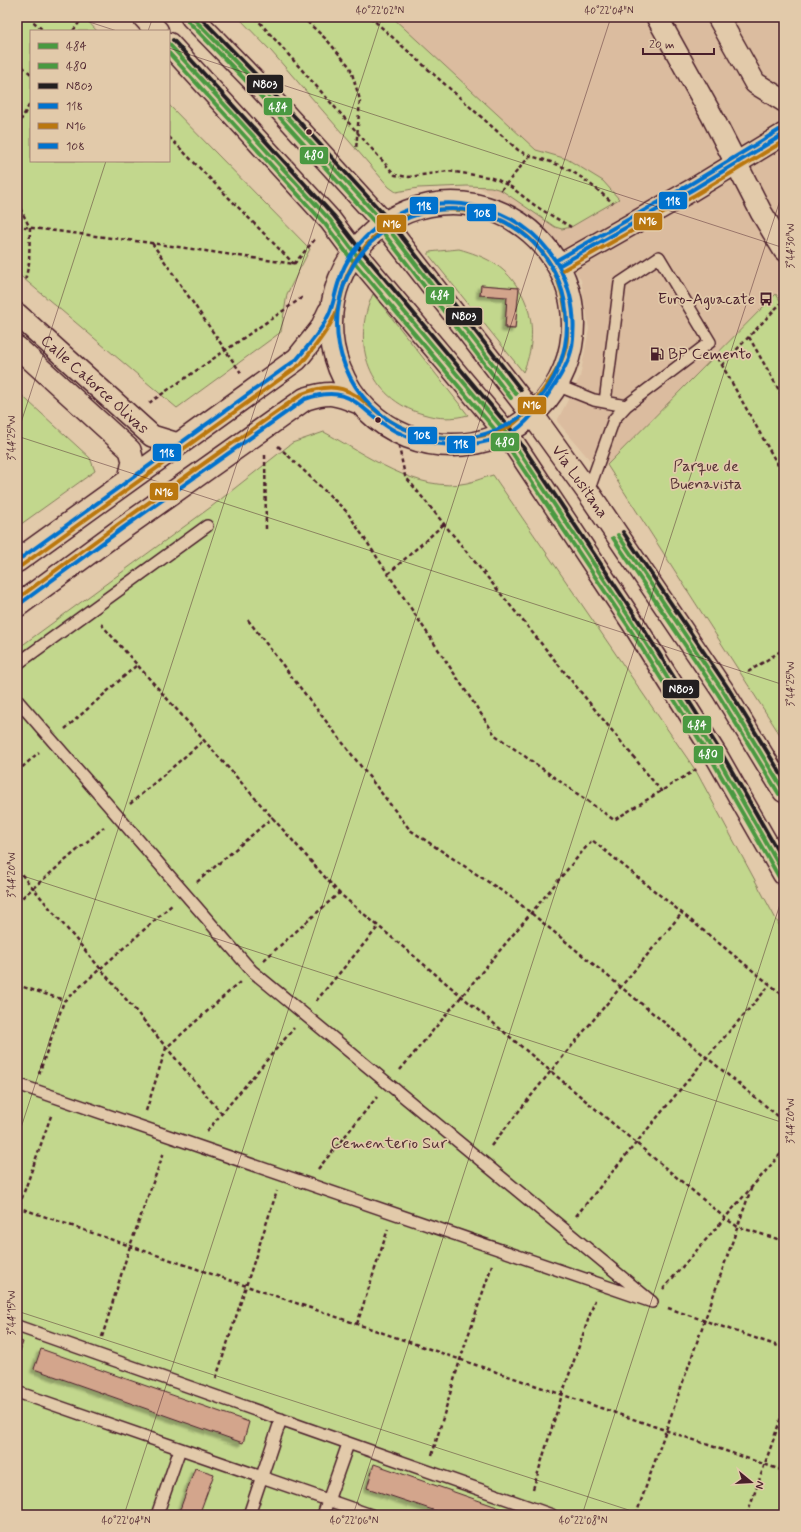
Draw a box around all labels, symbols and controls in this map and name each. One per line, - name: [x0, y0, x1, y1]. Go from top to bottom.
- text: 40°22'02"N: [356, 4, 405, 18]
- text: 40°22'04"N: [584, 4, 634, 18]
- legend: [30, 30, 170, 162]
- scale bar: [643, 30, 714, 56]
- text: 20 m: [649, 37, 675, 53]
- text: 484: [66, 39, 87, 55]
- text: 480: [66, 59, 87, 75]
- line badge: N803: [246, 74, 284, 94]
- text: N803: [253, 78, 278, 92]
- text: N803: [66, 79, 93, 95]
- line badge: 484: [263, 97, 293, 116]
- text: 118: [66, 99, 83, 115]
- text: 484: [269, 101, 288, 115]
- text: N16: [66, 119, 86, 135]
- unlabelled marker: [304, 127, 314, 137]
- text: 108: [66, 139, 85, 155]
- line badge: 480: [299, 146, 329, 165]
- text: 480: [304, 149, 324, 163]
- line badge: 118: [658, 191, 688, 210]
- text: 118: [665, 195, 681, 209]
- line badge: 118: [409, 196, 439, 215]
- text: 118: [416, 200, 432, 214]
- line badge: 108: [466, 203, 497, 222]
- text: 108: [473, 207, 491, 221]
- line badge: N16: [633, 212, 663, 231]
- line badge: N16: [376, 214, 407, 233]
- text: N16: [639, 215, 657, 229]
- text: N16: [383, 218, 401, 232]
- text: 3°44'30"W: [784, 224, 798, 268]
- line badge: 484: [425, 286, 455, 305]
- text: 484: [431, 289, 450, 303]
- place label: Euro-Aguacate: [658, 289, 755, 310]
- bus stop icon: Euro-Aguacate: [758, 291, 774, 307]
- line badge: N803: [445, 307, 483, 326]
- text: N803: [452, 310, 477, 324]
- street label: Calle Catorce Olivas: [36, 330, 153, 439]
- place label: BP Cemento: [668, 344, 752, 365]
- fuel station icon: BP Cemento: [649, 346, 665, 362]
- line badge: N16: [517, 396, 547, 415]
- text: N16: [523, 399, 541, 413]
- unlabelled marker: [373, 415, 383, 425]
- text: 3°44'25"W: [5, 416, 19, 460]
- line badge: 108: [407, 426, 438, 445]
- text: 108: [413, 429, 431, 443]
- line badge: 480: [490, 432, 520, 452]
- line badge: 118: [446, 435, 476, 454]
- text: 480: [495, 436, 515, 450]
- text: 118: [453, 438, 469, 452]
- street label: Vía Lusitana: [547, 440, 613, 522]
- line badge: 118: [152, 443, 182, 462]
- text: 118: [159, 447, 175, 461]
- park label: Parque de Buenavista: [670, 456, 742, 495]
- line badge: N16: [149, 482, 179, 501]
- text: N16: [155, 486, 173, 500]
- text: 3°44'25"W: [784, 662, 798, 706]
- line badge: N803: [662, 679, 700, 699]
- text: N803: [669, 683, 694, 697]
- line badge: 484: [682, 715, 712, 734]
- text: 484: [688, 719, 707, 733]
- line badge: 480: [693, 745, 724, 764]
- text: 480: [698, 748, 718, 762]
- text: 3°44'20"W: [5, 852, 19, 898]
- text: 3°44'20"W: [784, 1098, 798, 1144]
- park label: Cementerio Sur: [331, 1133, 447, 1154]
- text: 3°44'15"W: [5, 1291, 19, 1335]
- north arrow: [731, 1462, 771, 1502]
- text: N: [752, 1479, 767, 1490]
- text: 40°22'04"N: [101, 1514, 151, 1528]
- text: 40°22'06"N: [330, 1514, 379, 1528]
- text: 40°22'08"N: [559, 1514, 608, 1528]

